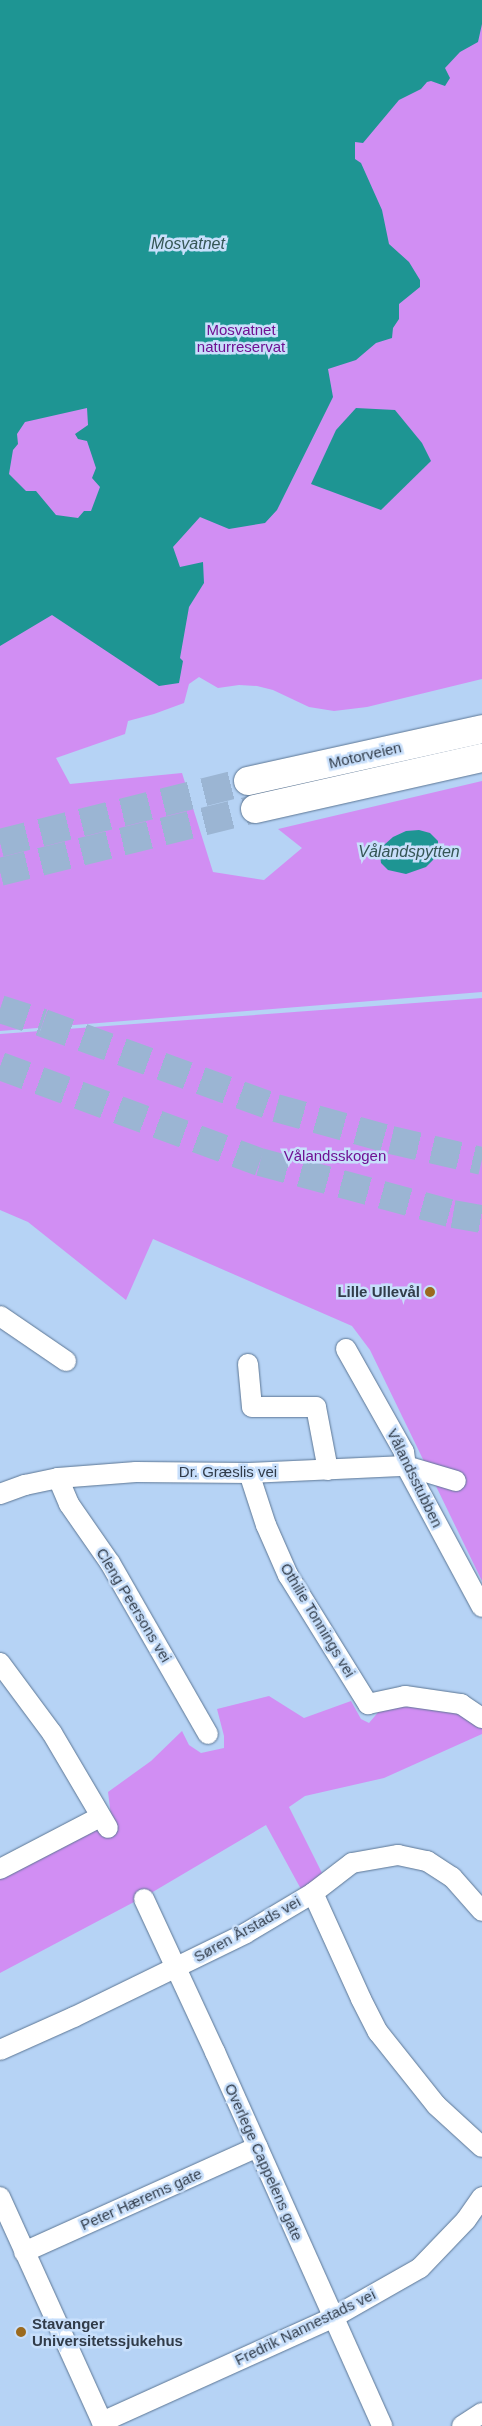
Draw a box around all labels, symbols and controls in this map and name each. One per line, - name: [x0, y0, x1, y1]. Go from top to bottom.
- water label: Mosvatnet: [151, 234, 225, 254]
- park label: Mosvatnet naturreservat: [197, 320, 285, 355]
- street label: Motorveien: [327, 738, 403, 772]
- water label: Vålandspytten: [358, 842, 460, 862]
- park label: Vålandsskogen: [284, 1147, 386, 1165]
- place label: Lille Ullevål: [337, 1283, 420, 1301]
- marker: Lille Ullevål: [424, 1286, 436, 1298]
- street label: Vålandsstubben: [383, 1426, 447, 1530]
- street label: Dr. Græslis vei: [179, 1463, 277, 1481]
- street label: Cleng Peersons vei: [93, 1545, 175, 1665]
- street label: Othilie Tonnings vei: [277, 1560, 359, 1680]
- street label: Søren Årstads vei: [191, 1892, 303, 1966]
- street label: Overlege Cappelens gate: [221, 2081, 307, 2243]
- street label: Peter Hærems gate: [78, 2164, 204, 2234]
- street label: Fredrik Nannestads vei: [232, 2285, 378, 2369]
- place label: Stavanger Universitetssjukehus: [32, 2314, 183, 2349]
- marker: Stavanger Universitetssjukehus: [14, 2325, 28, 2339]

